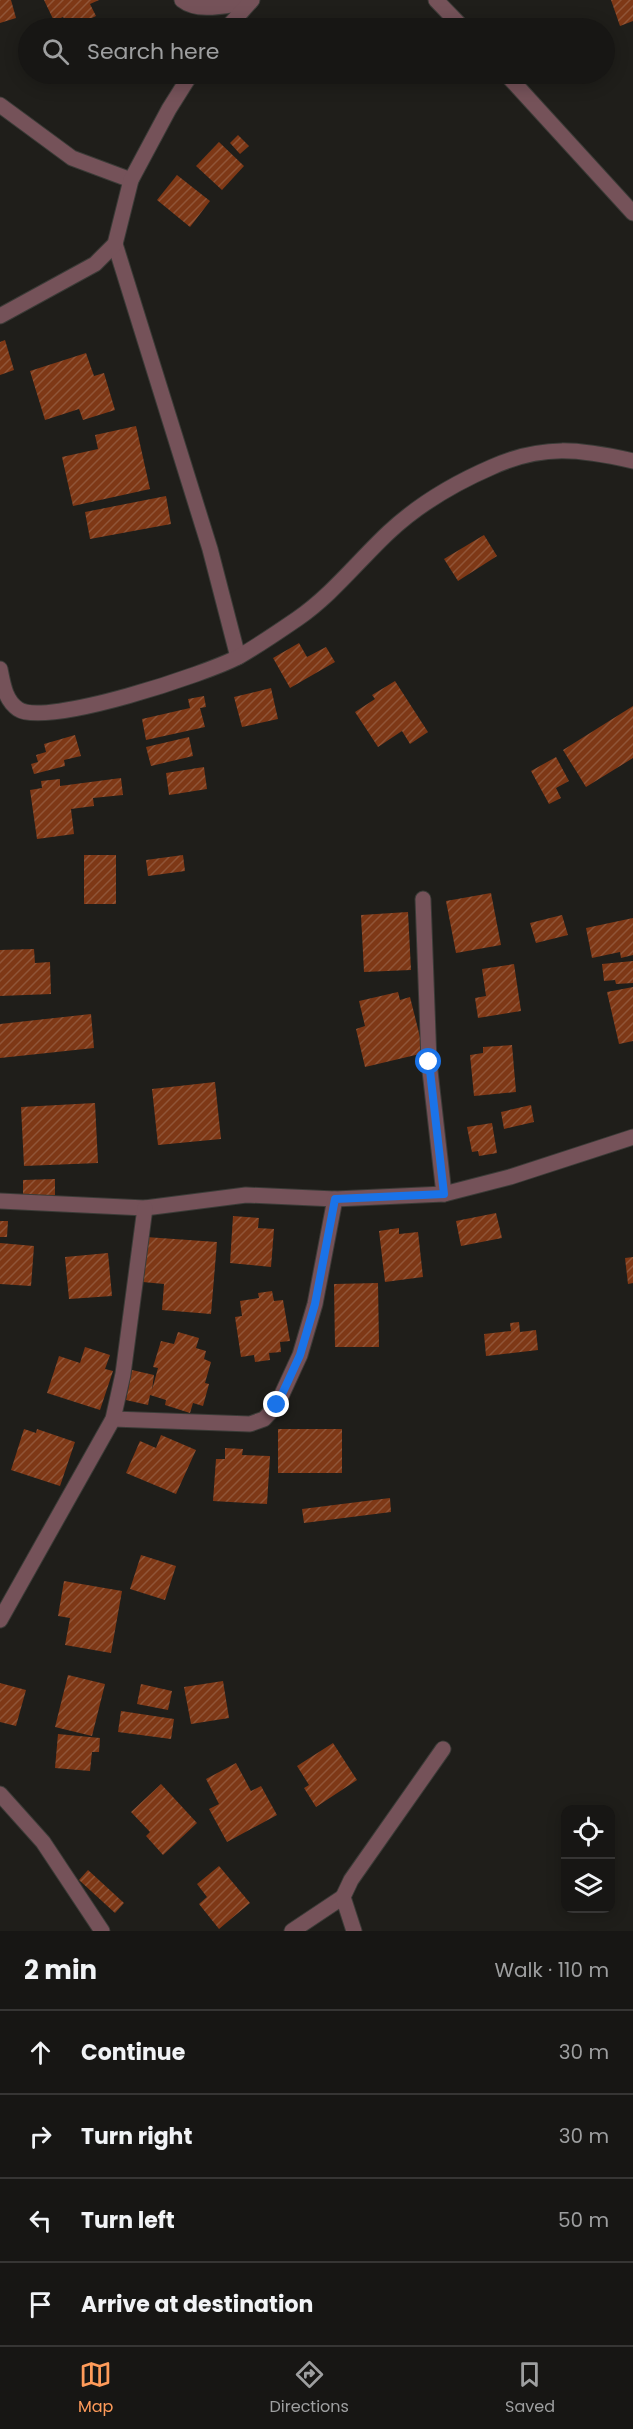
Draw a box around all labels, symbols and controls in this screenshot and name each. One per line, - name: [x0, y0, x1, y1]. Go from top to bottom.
- search box: [18, 18, 615, 84]
- icon: search: [39, 35, 72, 68]
- text: Search here: [87, 36, 220, 67]
- route start: [415, 1048, 441, 1074]
- route end: [263, 1391, 289, 1417]
- map controls: [561, 1805, 615, 1913]
- button: locate: [561, 1805, 615, 1859]
- button: layers: [561, 1859, 615, 1913]
- text: 2 min: [24, 1952, 97, 1988]
- text: Walk · 110 m: [495, 1956, 609, 1984]
- icon: ahead: [24, 2036, 57, 2069]
- text: Continue: [81, 2037, 185, 2068]
- text: 30 m: [559, 2038, 609, 2066]
- icon: right: [24, 2120, 57, 2153]
- text: Turn right: [81, 2121, 192, 2152]
- text: 30 m: [559, 2122, 609, 2150]
- icon: left: [24, 2204, 57, 2237]
- text: Turn left: [81, 2205, 175, 2236]
- text: 50 m: [558, 2206, 609, 2234]
- icon: arrive: [24, 2288, 57, 2321]
- text: Arrive at destination: [81, 2289, 313, 2320]
- tab: Map: [78, 2358, 113, 2419]
- tab: Directions: [270, 2358, 349, 2419]
- tab: Saved: [505, 2358, 555, 2419]

